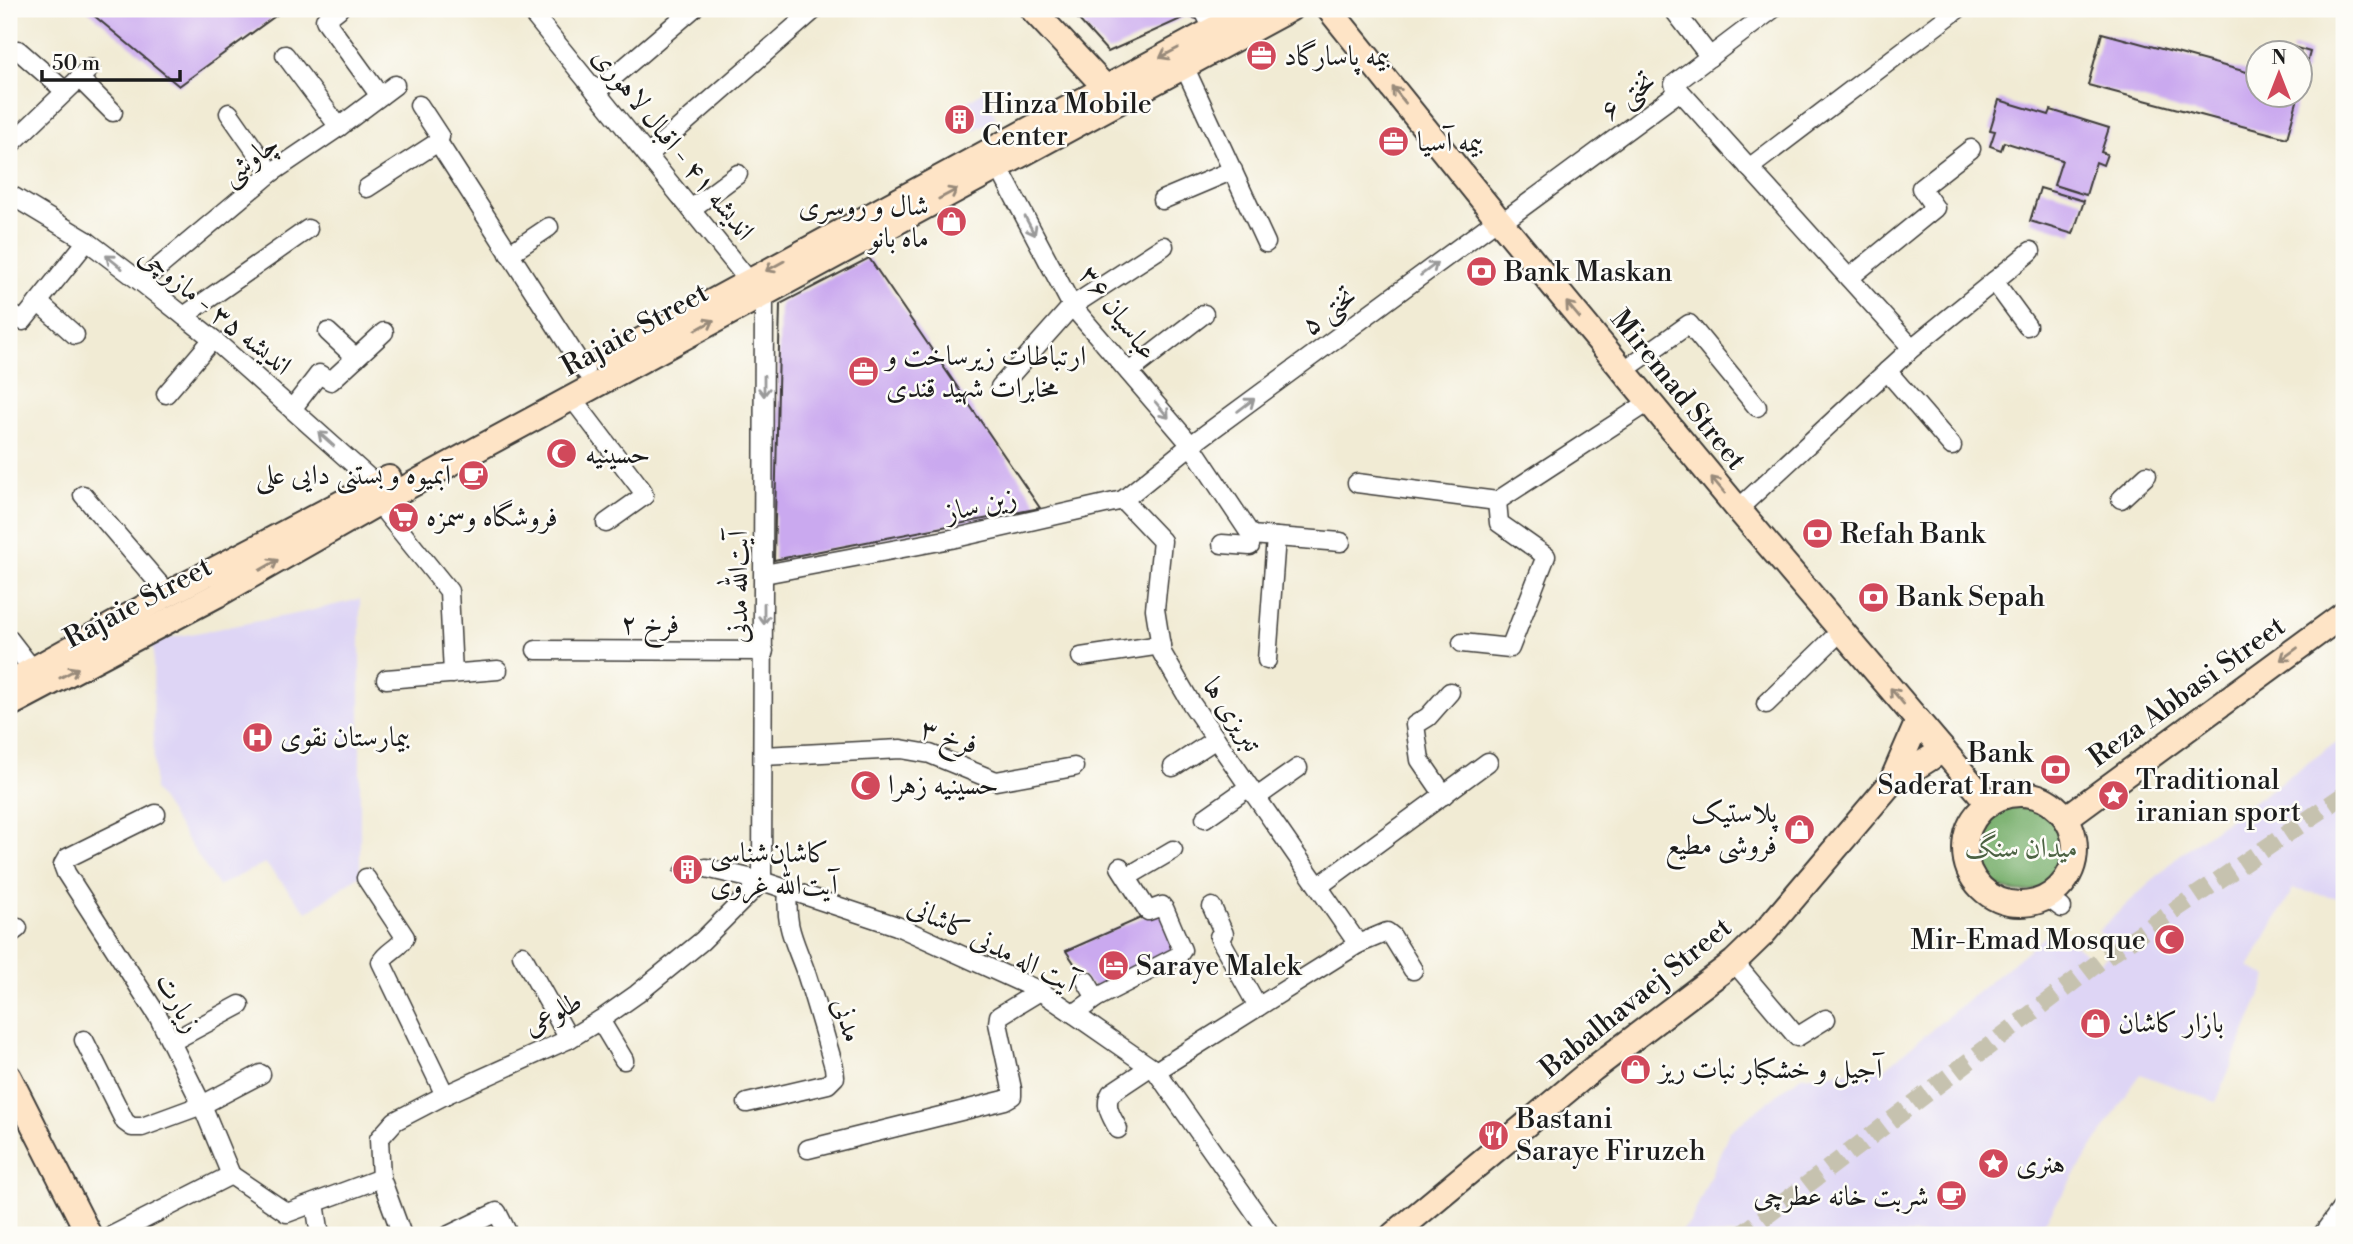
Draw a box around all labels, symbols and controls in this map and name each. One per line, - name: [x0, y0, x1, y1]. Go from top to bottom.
- scale bar: [42, 38, 180, 82]
- north arrow: [2244, 38, 2314, 108]
- office icon: بیمه پاسارگاد: [1244, 39, 1278, 73]
- place label: بیمه پاسارگاد: [1284, 39, 1391, 76]
- street label: اندیشه ۴۱ - اقبال لاهوری: [584, 40, 762, 248]
- one-way arrow: [1159, 46, 1180, 60]
- text: N: [2271, 46, 2287, 70]
- text: 50 m: [52, 51, 100, 77]
- street label: تختی ۶: [1593, 64, 1664, 130]
- place label: Hinza Mobile Center: [982, 87, 1152, 154]
- one-way arrow: [1391, 87, 1406, 105]
- building icon: Hinza Mobile Center: [942, 103, 976, 137]
- office icon: بیمه آسیا: [1377, 125, 1411, 159]
- place label: بیمه آسیا: [1417, 125, 1484, 160]
- street label: چاوشی: [214, 126, 287, 194]
- one-way arrow: [937, 186, 957, 200]
- place label: شال و روسری ماه بانو: [798, 189, 929, 256]
- shop icon: شال و روسری ماه بانو: [935, 205, 969, 239]
- one-way arrow: [1023, 216, 1037, 236]
- street label: اندیشه ۳۵ - مازوچی: [132, 239, 298, 383]
- one-way arrow: [105, 254, 123, 270]
- bank icon: Bank Maskan: [1464, 255, 1498, 289]
- place label: Bank Maskan: [1503, 255, 1673, 290]
- street label: عباسیان ۳۶: [1071, 258, 1165, 368]
- one-way arrow: [766, 259, 786, 273]
- one-way arrow: [1419, 262, 1438, 277]
- street label: Rajaie Street: [555, 275, 715, 385]
- street label: تختی ۵: [1294, 279, 1365, 345]
- one-way arrow: [1565, 301, 1581, 319]
- street label: Miremad Street: [1603, 303, 1753, 477]
- one-way arrow: [694, 318, 714, 332]
- place label: ارتباطات زیرساخت و مخابرات شهید قندی: [883, 339, 1086, 406]
- office icon: ارتباطات زیرساخت و مخابرات شهید قندی: [846, 355, 880, 389]
- one-way arrow: [757, 374, 771, 397]
- one-way arrow: [1236, 397, 1255, 412]
- one-way arrow: [1154, 401, 1170, 419]
- one-way arrow: [317, 431, 335, 447]
- mosque icon: حسینیه: [545, 437, 579, 471]
- place label: حسینیه: [585, 437, 650, 472]
- place label: آبمیوه و بستنی دایی علی: [256, 458, 454, 495]
- cafe icon: آبمیوه و بستنی دایی علی: [457, 458, 491, 492]
- one-way arrow: [1710, 477, 1726, 495]
- street label: زین ساز: [939, 480, 1020, 531]
- place label: فروشگاه وسمزه: [426, 499, 558, 535]
- supermarket icon: فروشگاه وسمزه: [386, 500, 420, 534]
- bank icon: Refah Bank: [1800, 517, 1834, 551]
- place label: Refah Bank: [1840, 517, 1987, 552]
- street label: آیت‌الله مدنی: [716, 528, 756, 644]
- street label: Rajaie Street: [58, 549, 218, 657]
- one-way arrow: [259, 558, 279, 572]
- bank icon: Bank Sepah: [1857, 580, 1891, 614]
- place label: Bank Sepah: [1896, 580, 2045, 615]
- one-way arrow: [757, 602, 771, 625]
- street label: فرخ ۲: [621, 607, 679, 649]
- street label: Reza Abbasi Street: [2082, 609, 2292, 775]
- one-way arrow: [2280, 647, 2299, 662]
- one-way arrow: [59, 666, 79, 680]
- street label: تبریزی ها: [1194, 671, 1270, 760]
- one-way arrow: [1889, 687, 1905, 705]
- street label: فرخ ۳: [914, 711, 982, 769]
- hospital icon: بیمارستان نقوی: [240, 720, 274, 754]
- place label: بیمارستان نقوی: [280, 720, 410, 755]
- place label: Bank Saderat Iran: [1877, 736, 2034, 803]
- bank icon: Bank Saderat Iran: [2039, 752, 2073, 786]
- place label: Traditional iranian sport: [2136, 763, 2301, 830]
- mosque icon: حسینیه زهرا: [848, 768, 882, 802]
- place label: حسینیه زهرا: [888, 768, 999, 803]
- place icon: Traditional iranian sport: [2096, 779, 2130, 813]
- place label: پلاستیک فروشی مطیع: [1665, 796, 1779, 870]
- shop icon: پلاستیک فروشی مطیع: [1783, 812, 1817, 846]
- park label: میدان سنگ: [1964, 830, 2078, 866]
- place label: کاشان‌شناسی آیت‌الله غروی: [710, 836, 841, 904]
- building icon: کاشان‌شناسی آیت‌الله غروی: [670, 852, 704, 886]
- street label: آیت اله مدنی کاشانی: [902, 889, 1085, 1002]
- street label: Babalhavaej Street: [1532, 910, 1739, 1087]
- place label: Mir-Emad Mosque: [1911, 923, 2146, 958]
- mosque icon: Mir-Emad Mosque: [2152, 923, 2186, 957]
- hotel icon: Saraye Malek: [1096, 949, 1130, 983]
- place label: Saraye Malek: [1136, 949, 1303, 984]
- street label: زیارت: [147, 967, 209, 1039]
- street label: طلوعی: [517, 984, 589, 1044]
- street label: مدنی: [824, 994, 870, 1046]
- shop icon: بازار کاشان: [2078, 1006, 2112, 1040]
- place label: بازار کاشان: [2118, 1006, 2224, 1041]
- shop icon: آجیل و خشکبار نبات ریز: [1619, 1052, 1653, 1086]
- place label: آجیل و خشکبار نبات ریز: [1656, 1052, 1885, 1088]
- place label: Bastani Saraye Firuzeh: [1515, 1102, 1706, 1169]
- restaurant icon: Bastani Saraye Firuzeh: [1476, 1118, 1510, 1152]
- place icon: هنری: [1976, 1147, 2010, 1181]
- place label: هنری: [2016, 1147, 2065, 1182]
- place label: شربت خانه عطرچی: [1753, 1179, 1929, 1214]
- cafe icon: شربت خانه عطرچی: [1935, 1179, 1969, 1213]

